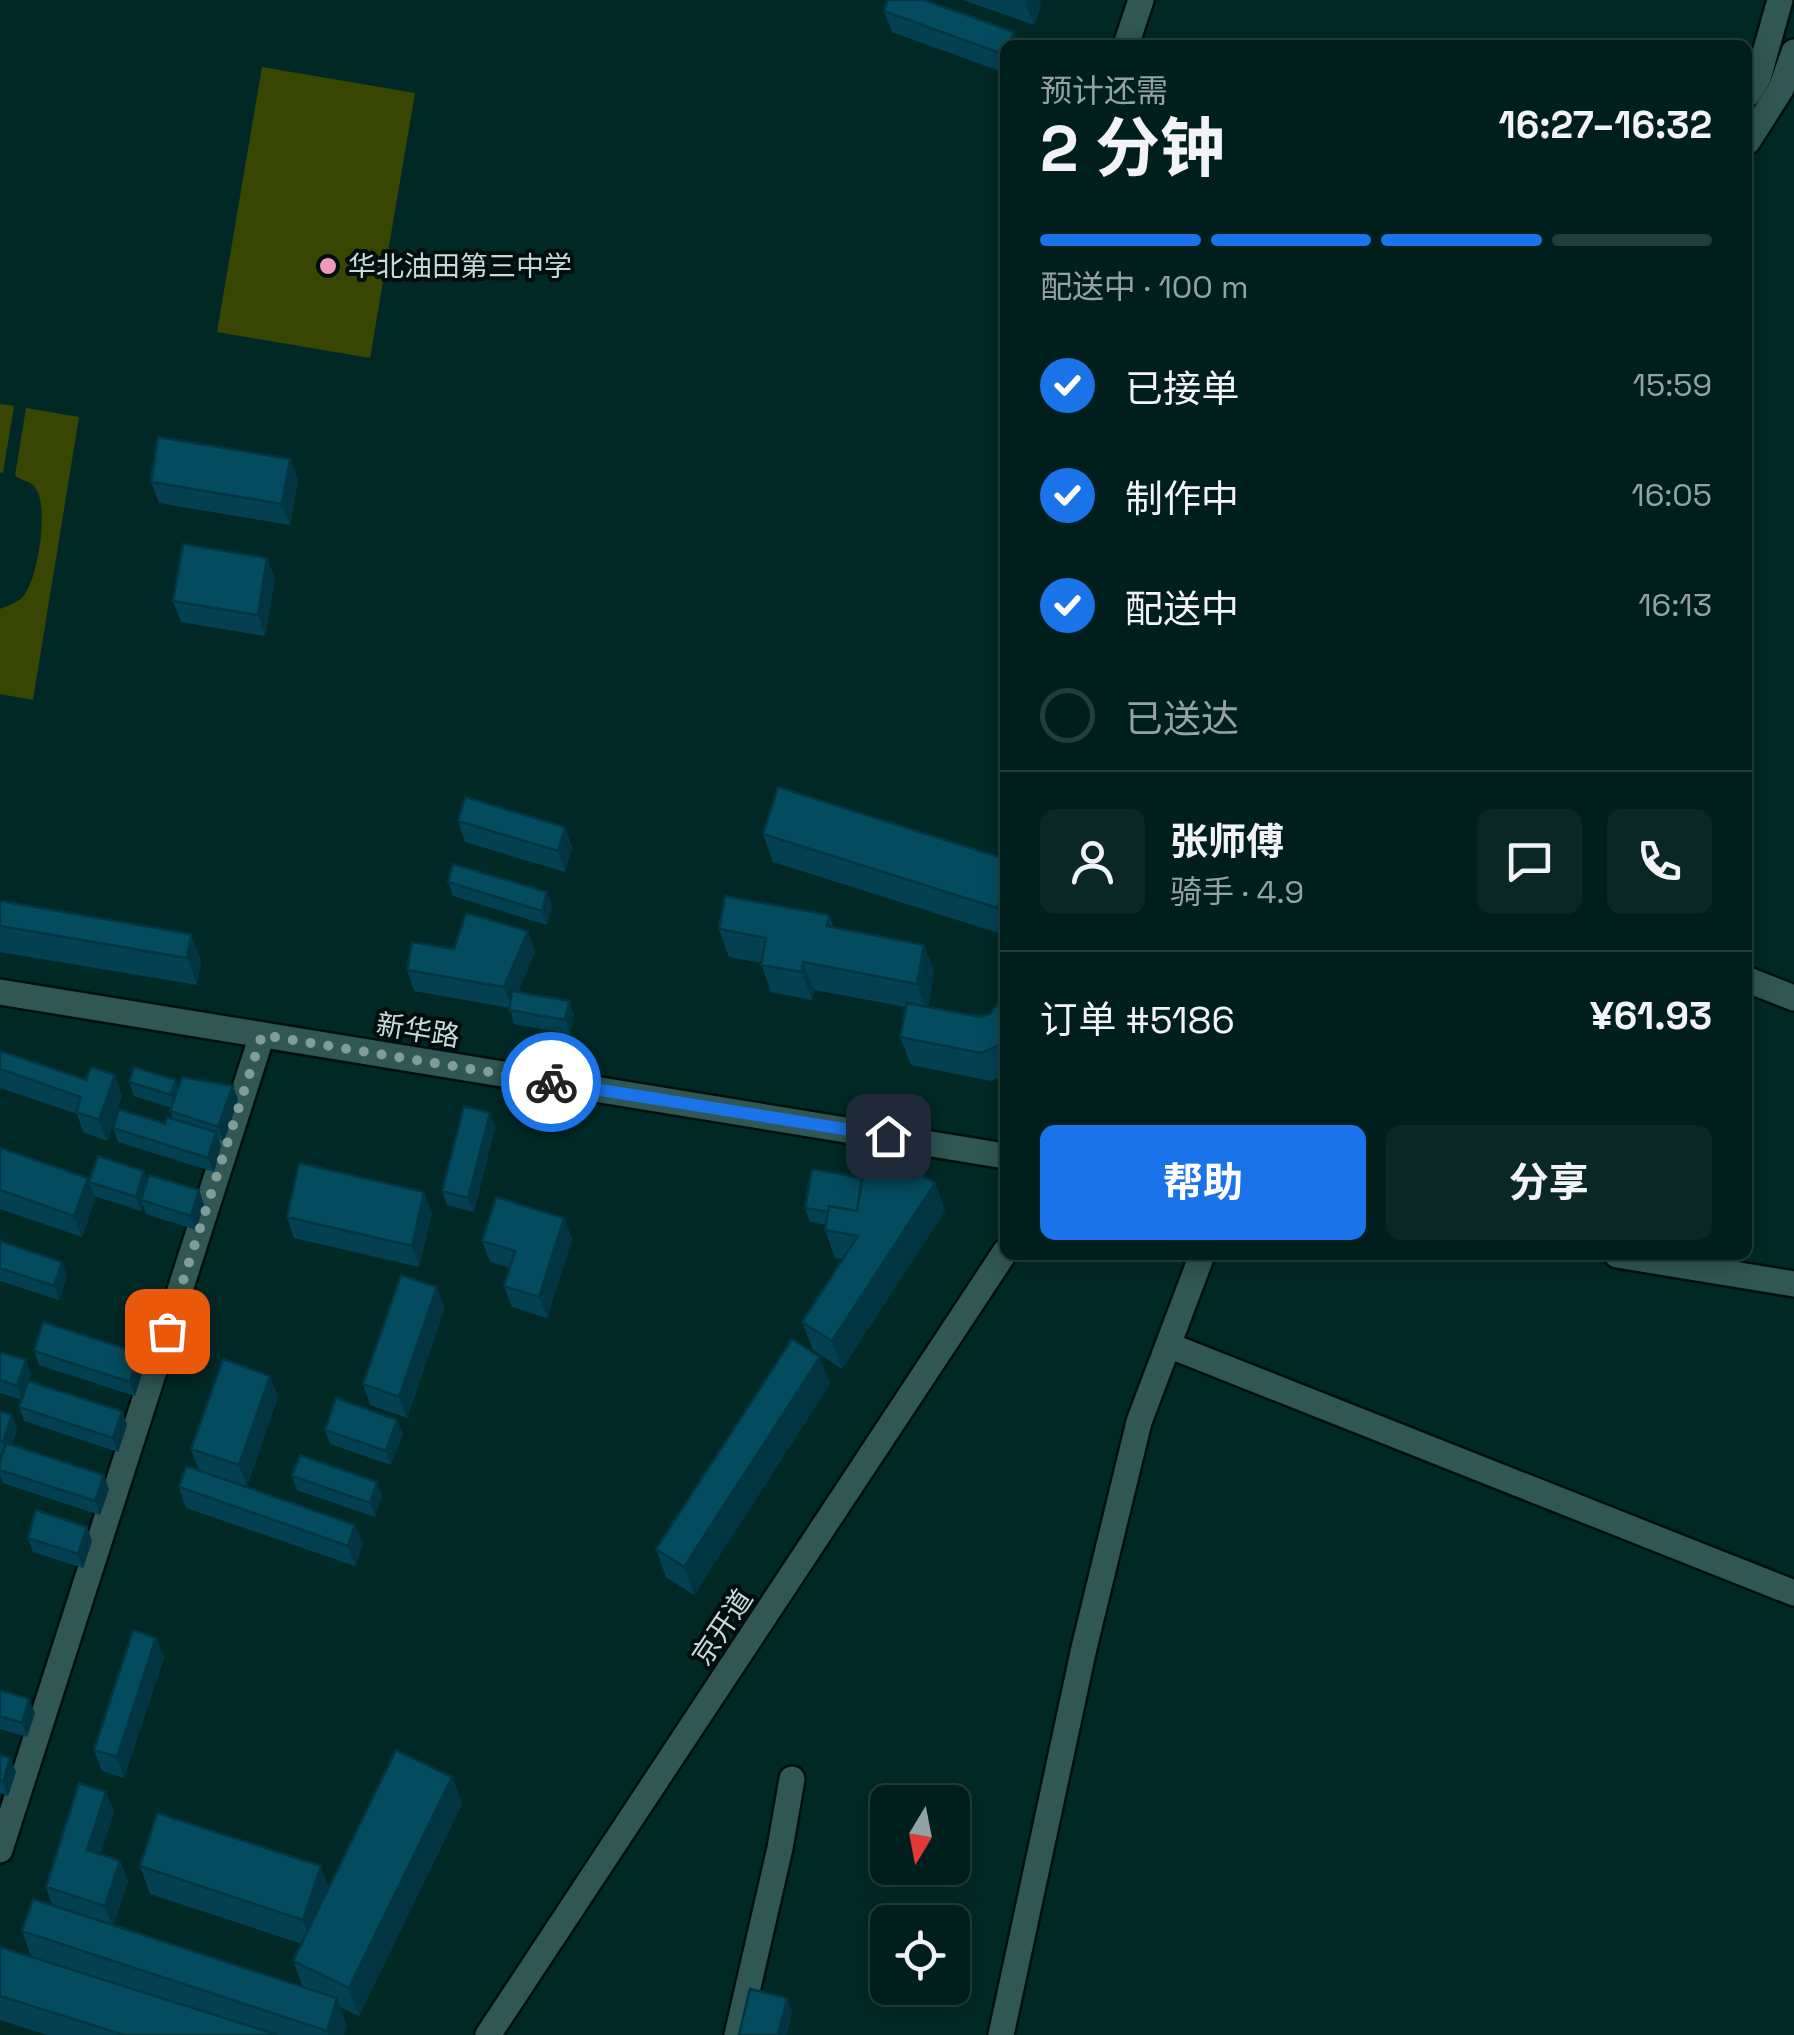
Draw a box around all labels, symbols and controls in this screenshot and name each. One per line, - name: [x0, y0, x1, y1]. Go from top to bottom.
- text: 预计还需: [1040, 71, 1168, 111]
- text: 16:27–16:32: [1499, 101, 1712, 149]
- text: 2 分钟: [1040, 107, 1225, 190]
- place label: 华北油田第三中学: [348, 248, 572, 284]
- marker: 华北油田第三中学: [317, 255, 339, 277]
- text: 配送中 · 100 m: [1040, 267, 1249, 307]
- icon: check: [1040, 358, 1095, 413]
- text: 已接单: [1125, 365, 1239, 413]
- text: 15:59: [1633, 365, 1712, 405]
- icon: check: [1040, 468, 1095, 523]
- text: 制作中: [1125, 475, 1239, 523]
- text: 16:05: [1631, 475, 1712, 515]
- icon: check: [1040, 578, 1095, 633]
- text: 配送中: [1125, 585, 1239, 633]
- text: 16:13: [1638, 585, 1712, 625]
- text: 已送达: [1125, 695, 1239, 743]
- button: person: [1040, 809, 1145, 914]
- button: chat: [1477, 809, 1582, 914]
- button: phone: [1607, 809, 1712, 914]
- text: 张师傅: [1170, 818, 1284, 866]
- text: 骑手 · 4.9: [1170, 872, 1304, 912]
- text: ¥61.93: [1590, 992, 1712, 1040]
- text: 订单 #5186: [1040, 996, 1235, 1044]
- street label: 新华路: [374, 1006, 462, 1054]
- courier: [501, 1032, 601, 1132]
- icon: bike: [524, 1055, 579, 1110]
- pin: [846, 1094, 931, 1179]
- icon: home: [861, 1109, 916, 1164]
- button: 帮助: [1040, 1125, 1366, 1240]
- button: 分享: [1386, 1125, 1712, 1240]
- pin: [125, 1289, 210, 1374]
- icon: bag: [140, 1304, 195, 1359]
- street label: 京开道: [684, 1582, 760, 1672]
- north arrow: [870, 1785, 970, 1885]
- map controls: [870, 1785, 970, 2005]
- button: locate: [870, 1905, 970, 2005]

